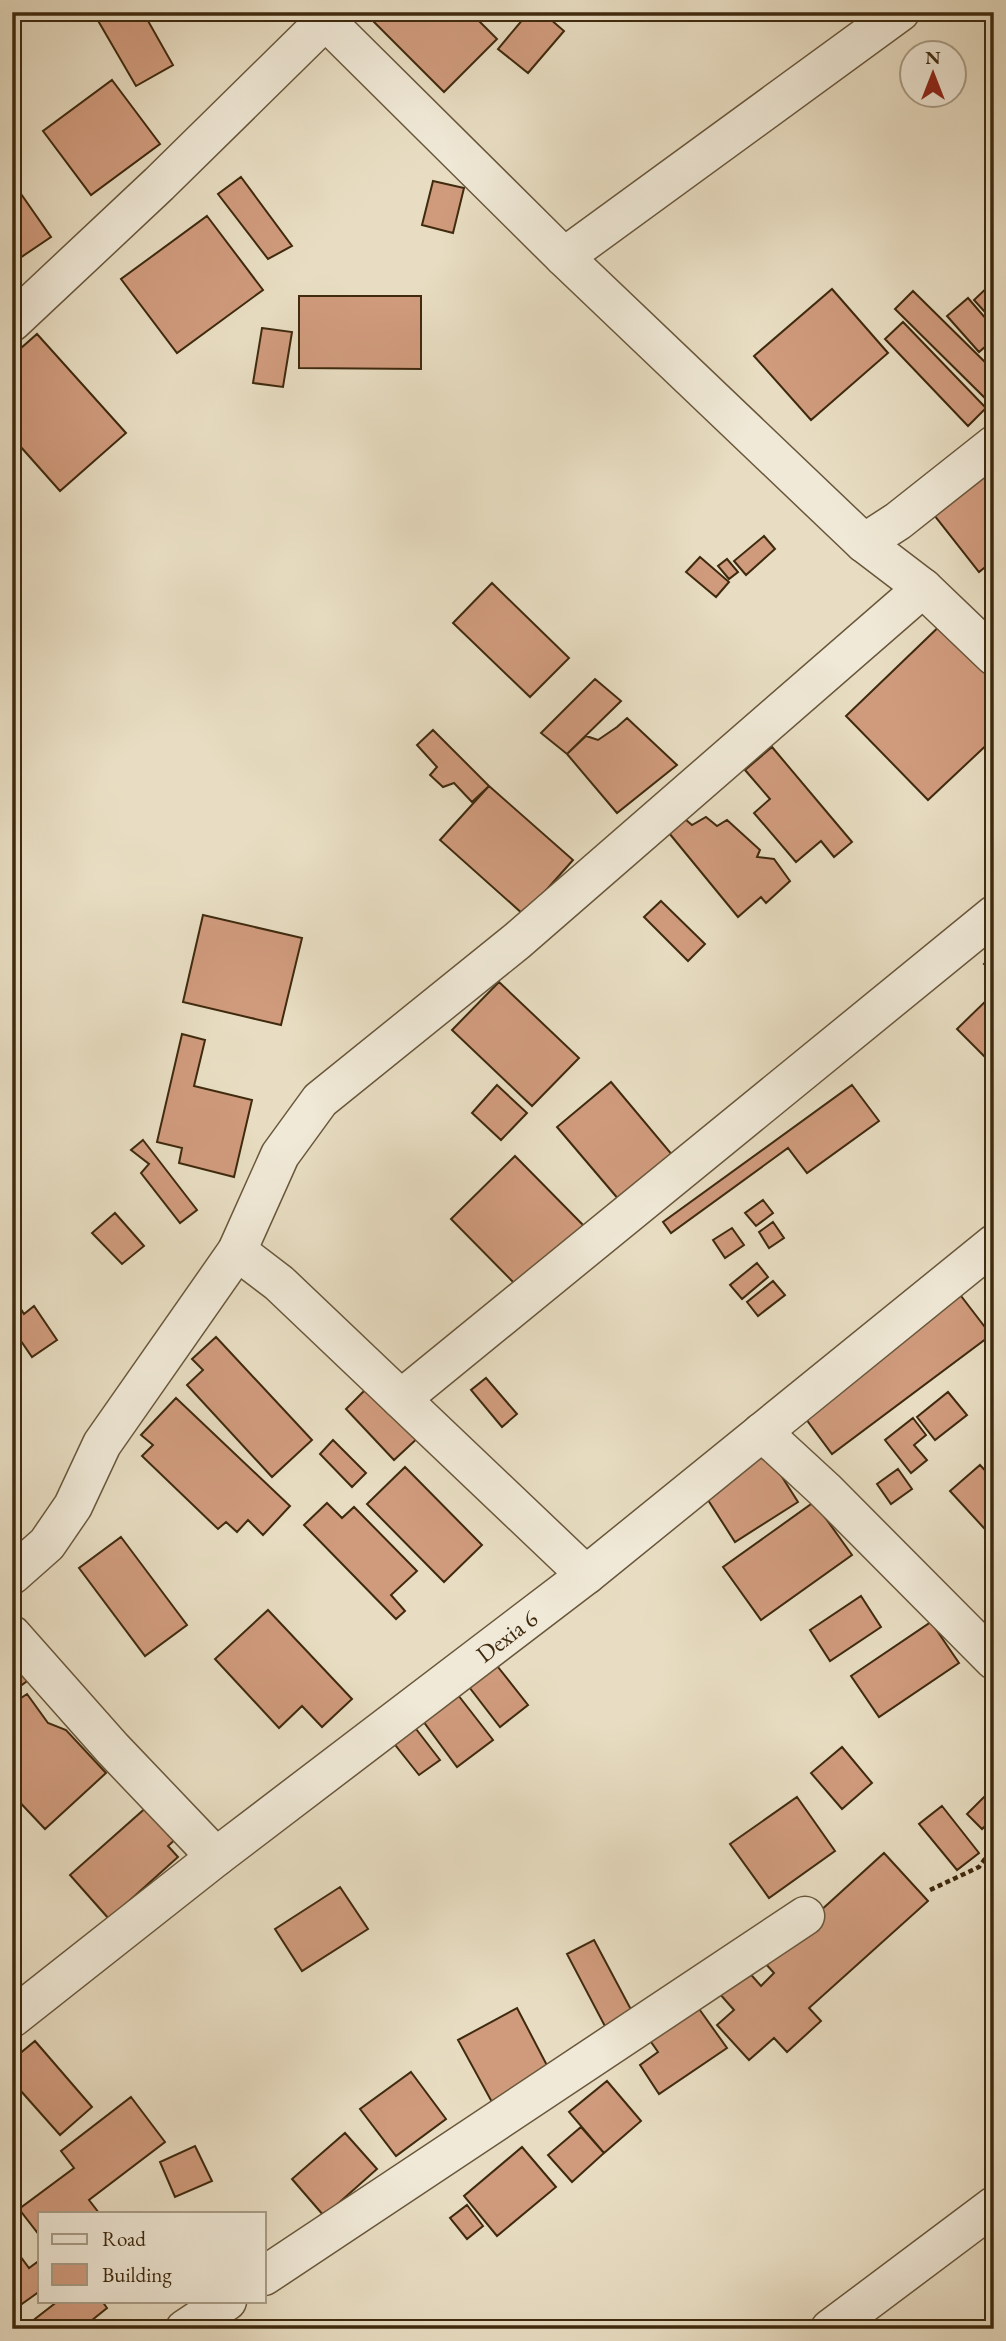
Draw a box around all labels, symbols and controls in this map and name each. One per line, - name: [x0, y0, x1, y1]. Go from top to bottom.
- north arrow: [898, 38, 968, 108]
- text: N: [925, 45, 941, 70]
- street label: Dexia 6: [469, 1602, 543, 1669]
- legend: [38, 2212, 266, 2302]
- text: Road: [102, 2225, 146, 2252]
- text: Building: [102, 2261, 172, 2288]

